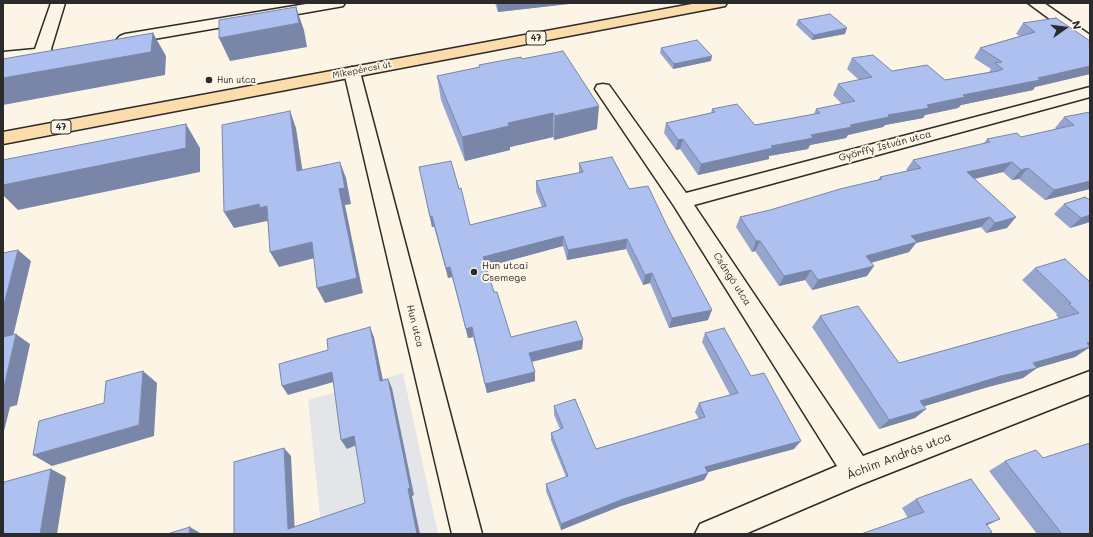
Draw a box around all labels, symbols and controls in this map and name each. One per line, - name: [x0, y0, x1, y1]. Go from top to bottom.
- north arrow: [1045, 8, 1085, 48]
- text: N: [1069, 19, 1085, 31]
- road number: 47: [526, 31, 546, 45]
- street label: Mikepércsi út: [331, 59, 393, 81]
- marker: Hun utca: [204, 75, 214, 85]
- place label: Hun utca: [217, 75, 256, 85]
- road number: 47: [51, 120, 71, 134]
- street label: Györffy István utca: [837, 128, 933, 164]
- street label: Csángó utca: [710, 250, 754, 308]
- place label: Hun utcai Csemege: [482, 260, 528, 284]
- marker: Hun utcai Csemege: [469, 267, 479, 277]
- street label: Hun utca: [404, 304, 426, 348]
- street label: Áchim András utca: [845, 429, 953, 483]

